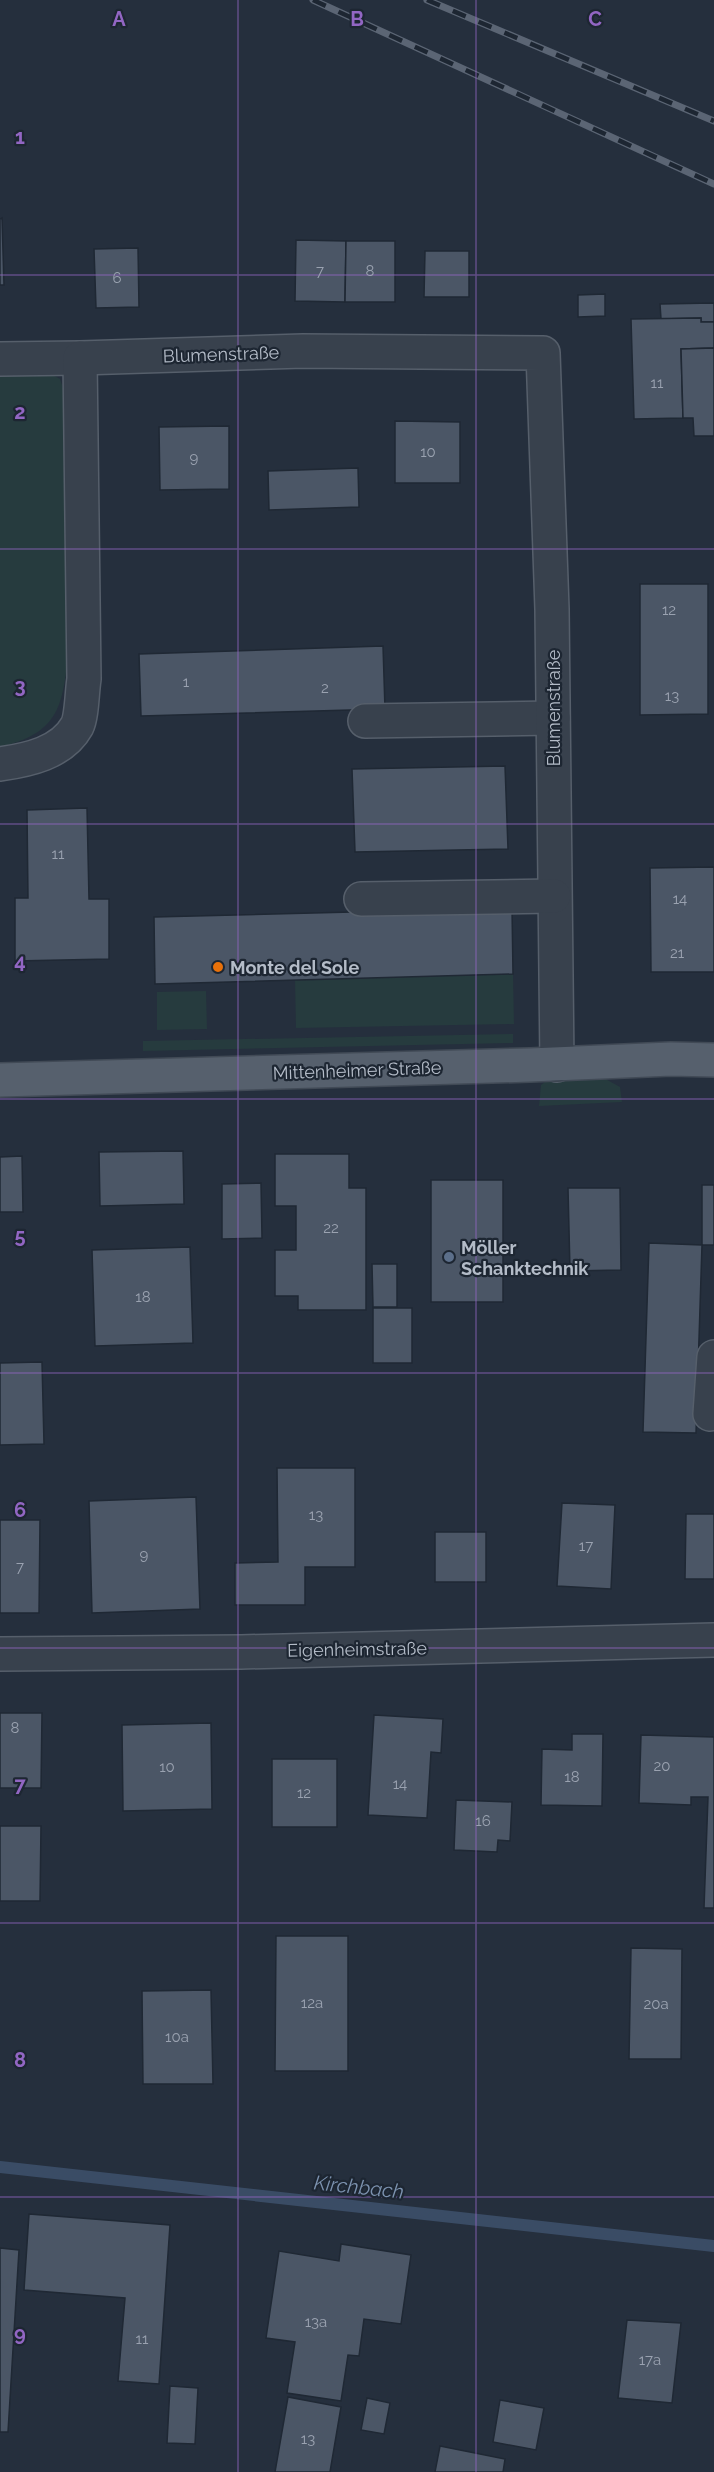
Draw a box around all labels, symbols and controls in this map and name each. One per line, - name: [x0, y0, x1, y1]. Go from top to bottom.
- text: A: [112, 7, 126, 31]
- text: B: [350, 7, 364, 31]
- text: C: [588, 7, 602, 31]
- text: 1: [15, 125, 25, 149]
- house number: 7: [316, 262, 324, 280]
- house number: 8: [366, 262, 375, 280]
- house number: 6: [112, 269, 122, 287]
- street label: Blumenstraße: [162, 341, 280, 367]
- house number: 11: [651, 374, 664, 392]
- text: 2: [14, 400, 26, 424]
- house number: 10: [420, 443, 436, 461]
- house number: 9: [190, 449, 199, 467]
- house number: 12: [662, 601, 676, 619]
- street label: Blumenstraße: [543, 649, 564, 766]
- house number: 1: [183, 673, 190, 691]
- text: 3: [14, 674, 26, 698]
- house number: 2: [321, 679, 329, 697]
- house number: 13: [665, 687, 679, 705]
- house number: 11: [52, 845, 65, 863]
- house number: 14: [673, 890, 687, 908]
- house number: 21: [670, 944, 685, 962]
- text: 4: [14, 949, 26, 973]
- place label: Monte del Sole: [230, 957, 360, 978]
- marker: Monte del Sole: [211, 960, 225, 974]
- street label: Mittenheimer Straße: [272, 1057, 442, 1083]
- house number: 22: [323, 1219, 339, 1237]
- text: 5: [14, 1224, 26, 1248]
- place label: Möller Schanktechnik: [461, 1237, 589, 1279]
- marker: Möller Schanktechnik: [442, 1250, 456, 1264]
- house number: 18: [135, 1288, 151, 1306]
- text: 6: [14, 1498, 26, 1522]
- house number: 13: [309, 1506, 323, 1524]
- house number: 17: [579, 1537, 593, 1555]
- house number: 9: [140, 1546, 149, 1564]
- house number: 7: [16, 1558, 24, 1576]
- street label: Eigenheimstraße: [287, 1637, 428, 1661]
- house number: 8: [11, 1719, 20, 1737]
- house number: 20: [654, 1757, 671, 1775]
- house number: 10: [159, 1758, 175, 1776]
- house number: 18: [564, 1768, 580, 1786]
- text: 7: [14, 1773, 26, 1797]
- house number: 14: [393, 1775, 407, 1793]
- house number: 12: [297, 1784, 311, 1802]
- house number: 16: [475, 1812, 491, 1830]
- house number: 12a: [301, 1994, 323, 2012]
- house number: 20a: [643, 1995, 669, 2013]
- house number: 10a: [165, 2028, 189, 2046]
- text: 8: [14, 2048, 26, 2072]
- water label: Kirchbach: [313, 2170, 405, 2204]
- house number: 13a: [305, 2313, 327, 2331]
- text: 9: [14, 2322, 26, 2346]
- house number: 11: [136, 2330, 149, 2348]
- house number: 17a: [639, 2351, 661, 2369]
- house number: 13: [301, 2430, 315, 2448]

